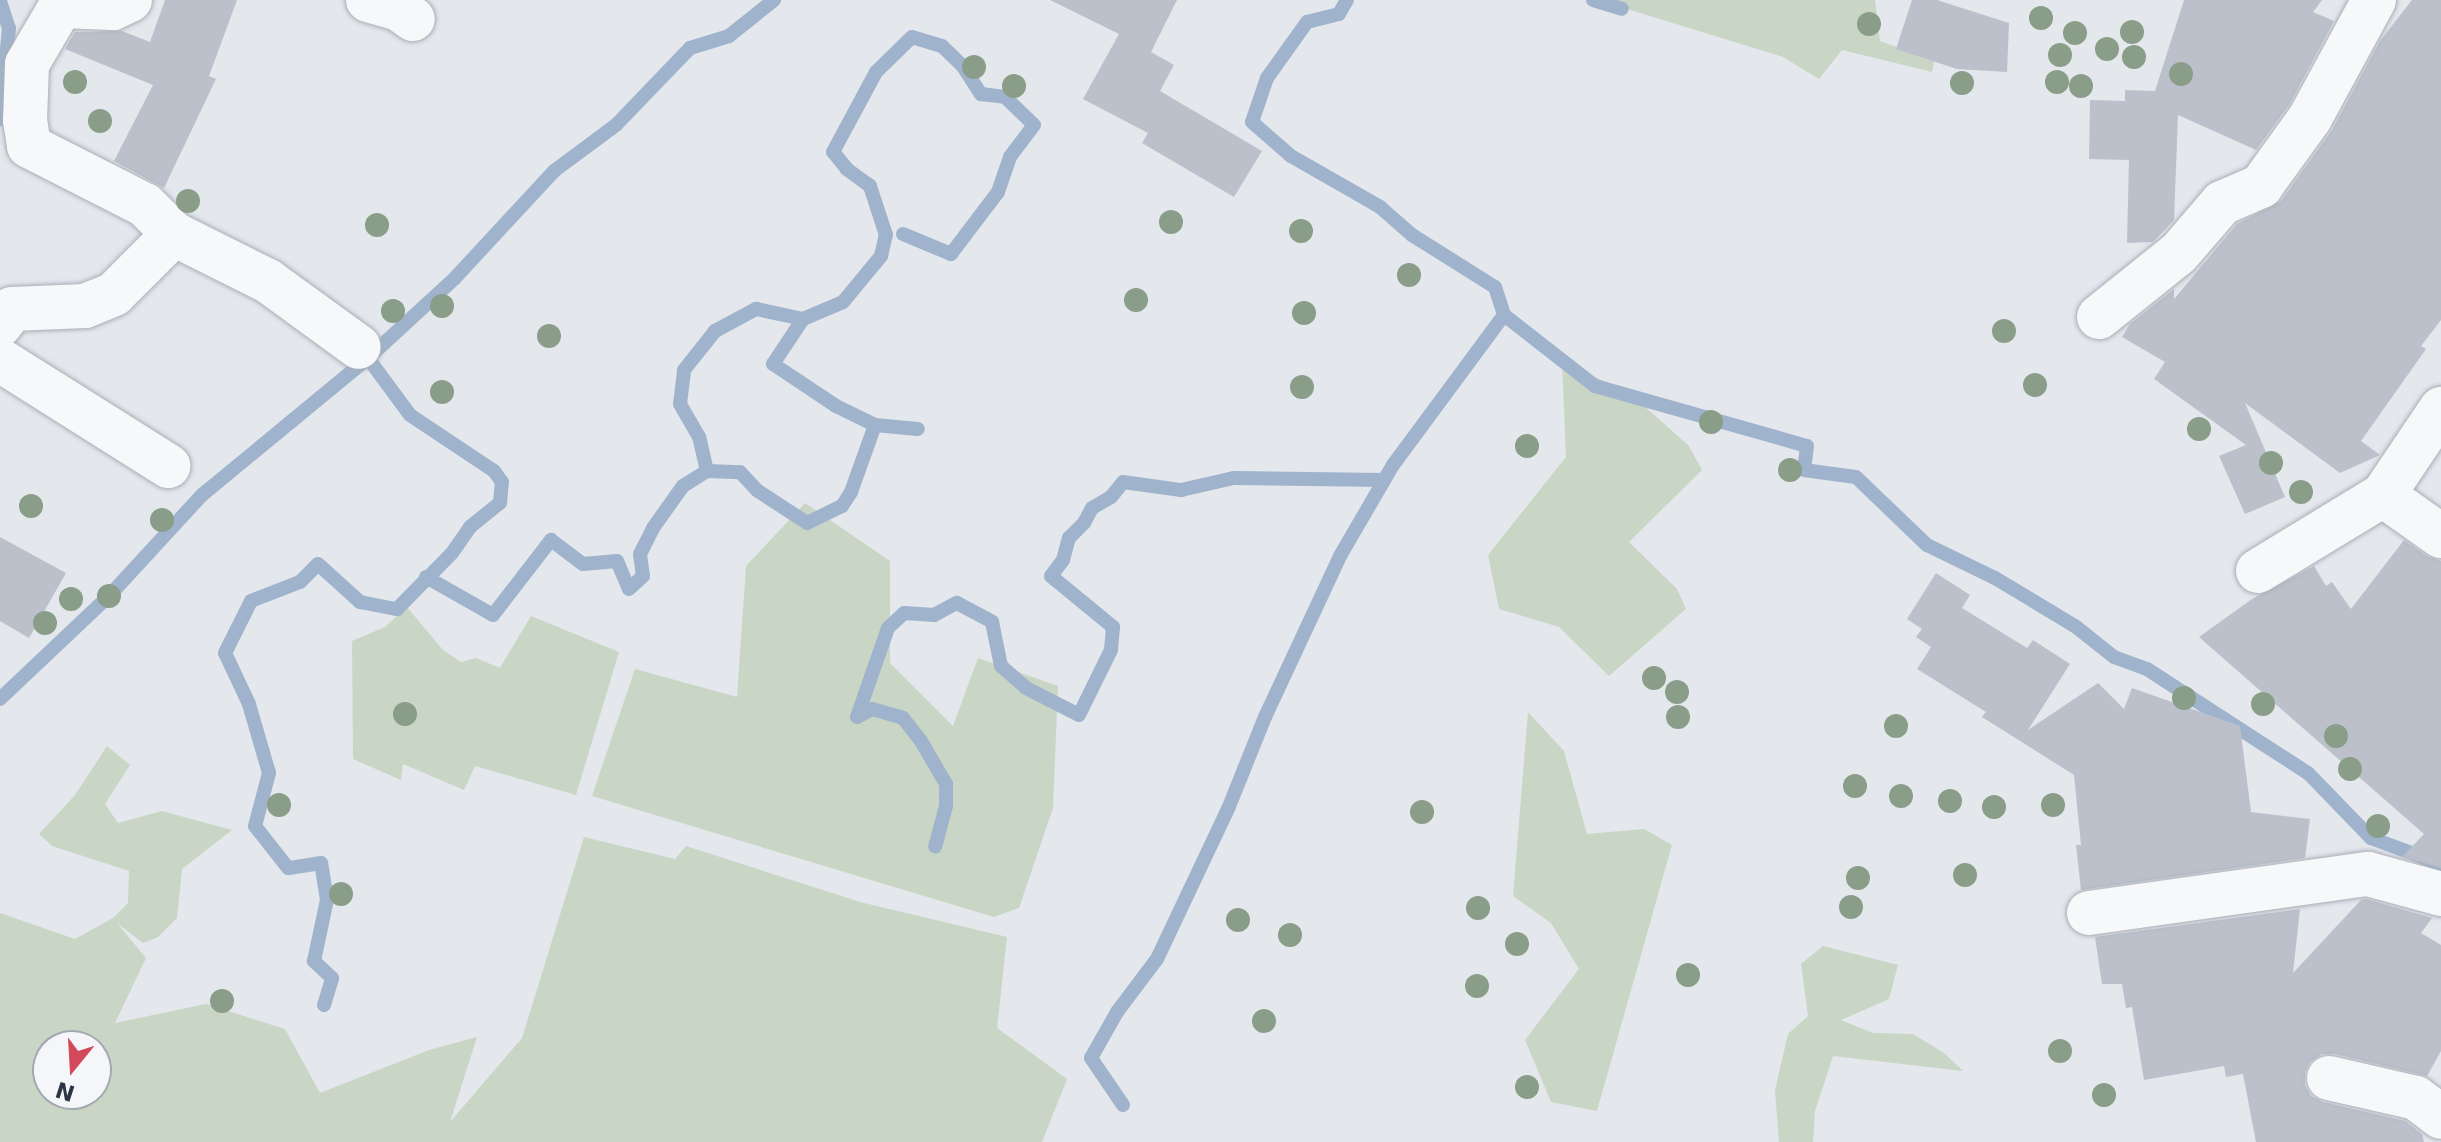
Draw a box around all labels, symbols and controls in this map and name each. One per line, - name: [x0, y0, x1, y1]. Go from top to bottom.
- north arrow: [32, 1030, 112, 1110]
- text: N: [52, 1077, 78, 1106]

